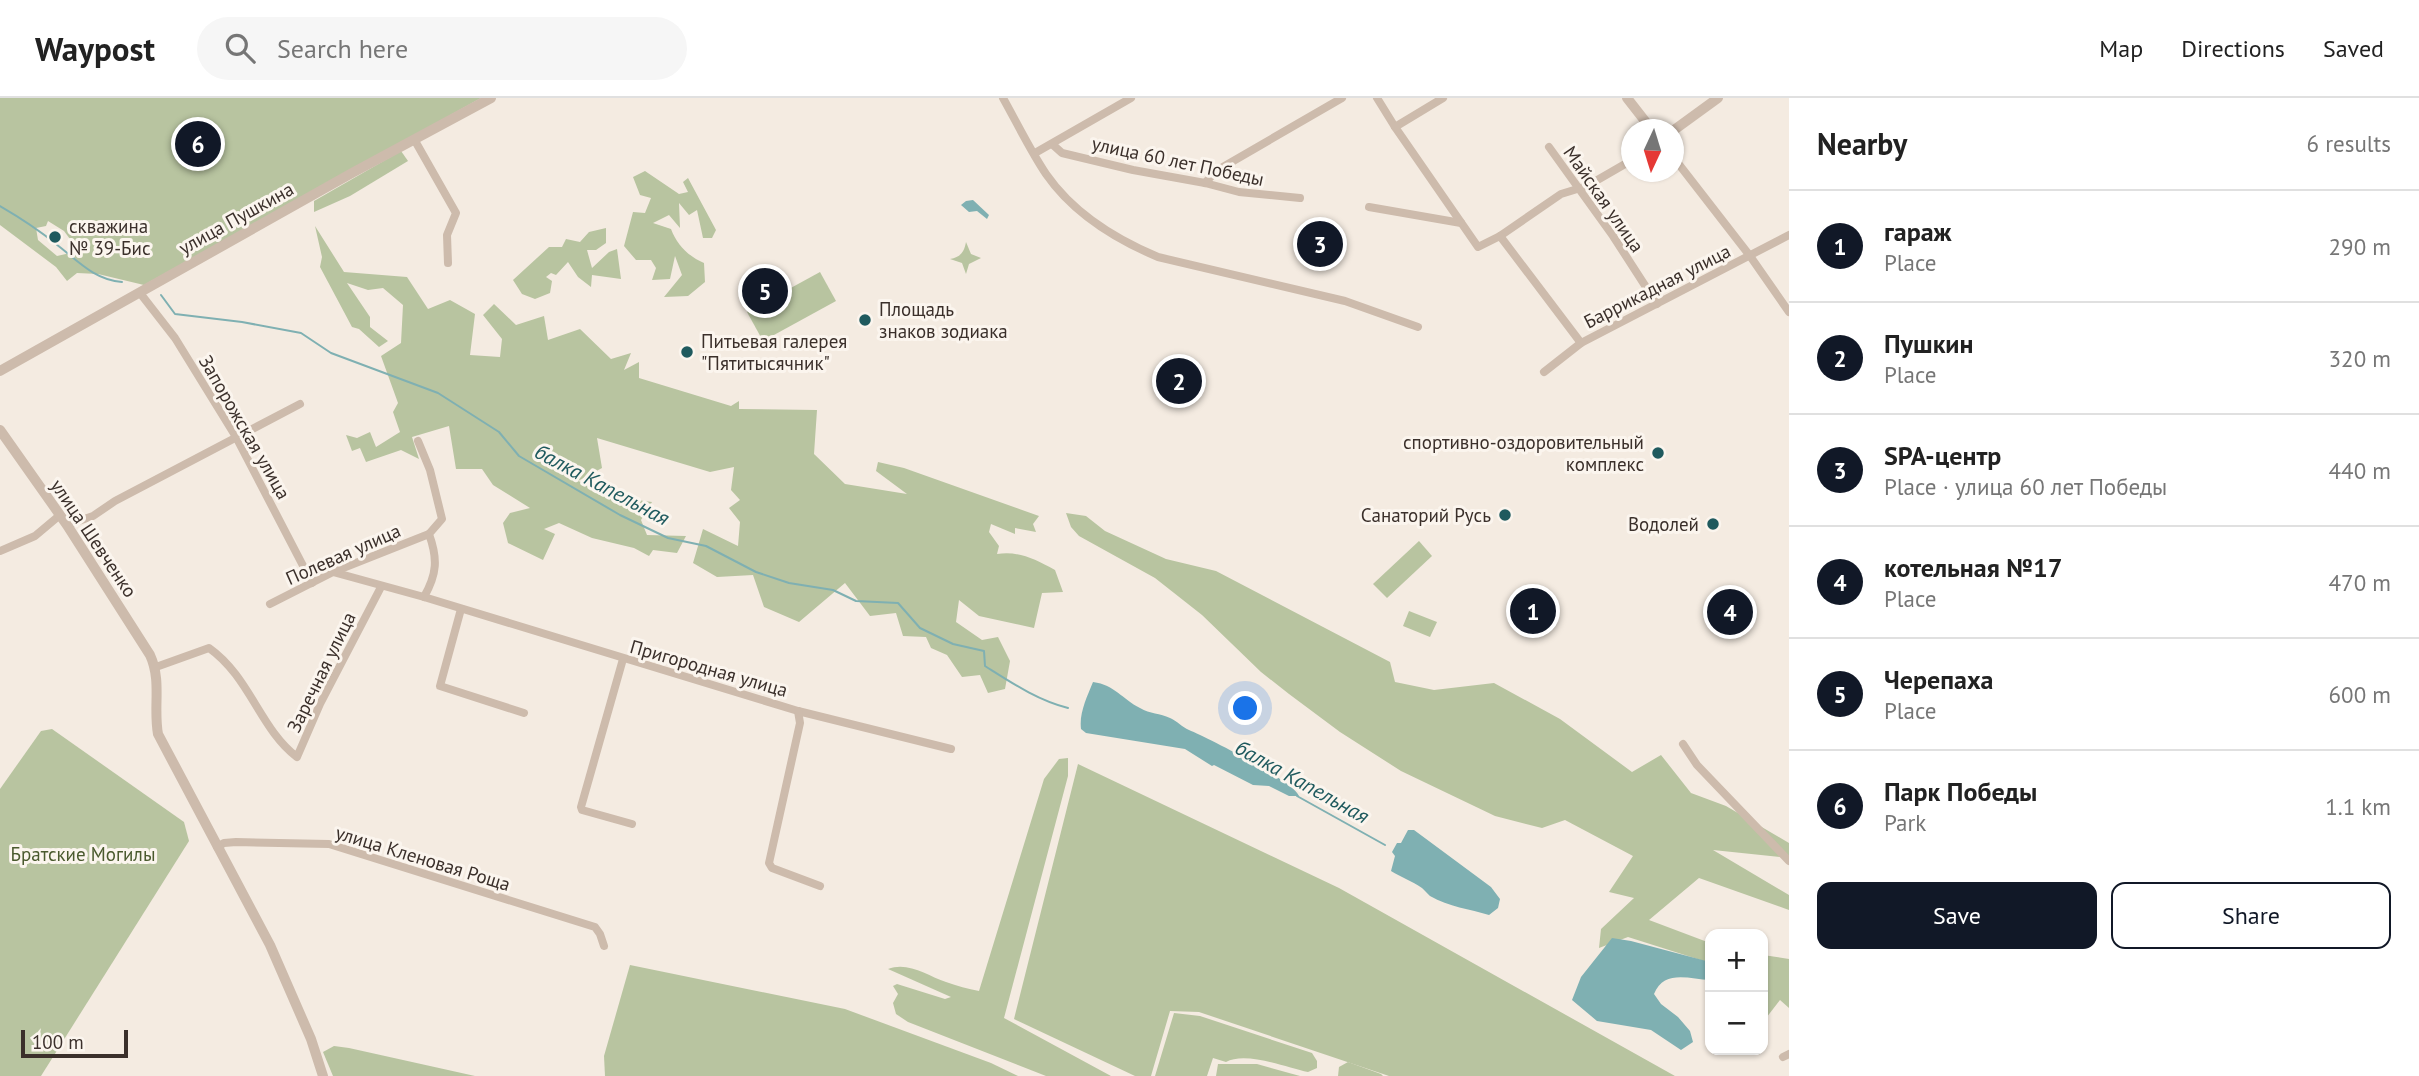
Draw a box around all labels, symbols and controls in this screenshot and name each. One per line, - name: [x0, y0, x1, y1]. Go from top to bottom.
- search box: [197, 17, 687, 80]
- text: Waypost: [35, 27, 155, 70]
- icon: search: [221, 29, 259, 67]
- text: Search here: [277, 32, 408, 65]
- text: Map: [2099, 33, 2143, 64]
- text: Directions: [2181, 33, 2285, 64]
- text: Saved: [2323, 33, 2384, 64]
- pin: 6: [175, 118, 221, 170]
- north arrow: [1621, 119, 1684, 182]
- text: Nearby: [1817, 124, 1907, 163]
- text: 6 results: [2307, 129, 2391, 158]
- street label: улица 60 лет Победы: [1090, 131, 1266, 191]
- street label: Майская улица: [1559, 141, 1649, 257]
- street label: улица Пушкина: [174, 176, 298, 260]
- place label: скважина № 39-Бис: [69, 214, 150, 260]
- text: гараж: [1884, 215, 1952, 248]
- pin: 3: [1297, 218, 1343, 270]
- marker: скважина № 39-Бис: [47, 229, 63, 245]
- text: 1: [1833, 232, 1847, 261]
- text: 290 m: [2329, 232, 2391, 261]
- street label: Баррикадная улица: [1579, 239, 1735, 333]
- text: Place: [1884, 248, 1937, 277]
- pin: 5: [742, 265, 788, 317]
- place label: Площадь знаков зодиака: [879, 297, 1008, 343]
- marker: Площадь знаков зодиака: [857, 312, 873, 328]
- text: Пушкин: [1884, 327, 1974, 360]
- place label: Питьевая галерея "Пятитысячник": [701, 329, 847, 375]
- marker: Питьевая галерея "Пятитысячник": [679, 344, 695, 360]
- text: 2: [1833, 344, 1847, 373]
- text: 320 m: [2329, 344, 2391, 373]
- street label: Запорожская улица: [194, 351, 296, 503]
- pin: 2: [1156, 355, 1202, 407]
- text: Place: [1884, 360, 1937, 389]
- place label: спортивно-оздоровительный комплекс: [1403, 430, 1644, 476]
- water label: балка Капельная: [530, 438, 674, 532]
- text: SPA-центр: [1884, 439, 2001, 472]
- marker: спортивно-оздоровительный комплекс: [1650, 445, 1666, 461]
- text: 3: [1833, 456, 1847, 485]
- text: 440 m: [2329, 456, 2391, 485]
- text: Place · улица 60 лет Победы: [1884, 472, 2167, 501]
- street label: улица Шевченко: [46, 474, 142, 602]
- place label: Санаторий Русь: [1361, 503, 1491, 527]
- marker: Санаторий Русь: [1497, 507, 1513, 523]
- place label: Водолей: [1628, 512, 1699, 536]
- marker: Водолей: [1705, 516, 1721, 532]
- street label: Полевая улица: [282, 518, 404, 590]
- text: котельная №17: [1884, 551, 2063, 584]
- text: 4: [1833, 568, 1847, 597]
- text: 470 m: [2329, 568, 2391, 597]
- text: Place: [1884, 584, 1937, 613]
- pin: 1: [1510, 585, 1556, 637]
- pin: 4: [1707, 586, 1753, 638]
- street label: Заречная улица: [281, 608, 361, 736]
- street label: Пригородная улица: [627, 634, 791, 702]
- text: Черепаха: [1884, 663, 1994, 696]
- text: 5: [1833, 680, 1847, 709]
- text: 600 m: [2329, 680, 2391, 709]
- your location: [1228, 691, 1262, 725]
- text: Place: [1884, 696, 1937, 725]
- water label: балка Капельная: [1231, 734, 1374, 830]
- text: Парк Победы: [1884, 775, 2037, 808]
- text: 6: [1833, 792, 1847, 821]
- text: 1.1 km: [2325, 792, 2391, 821]
- text: Park: [1884, 808, 1926, 837]
- street label: улица Кленовая Роща: [333, 820, 513, 896]
- park label: Братские Могилы: [11, 842, 155, 866]
- button: Save: [1817, 882, 2097, 949]
- button: Share: [2111, 882, 2391, 949]
- map controls: [1705, 929, 1768, 1055]
- button: +: [1705, 929, 1768, 992]
- button: −: [1705, 992, 1768, 1055]
- scale bar: [21, 1027, 128, 1059]
- text: 100 m: [32, 1030, 84, 1054]

